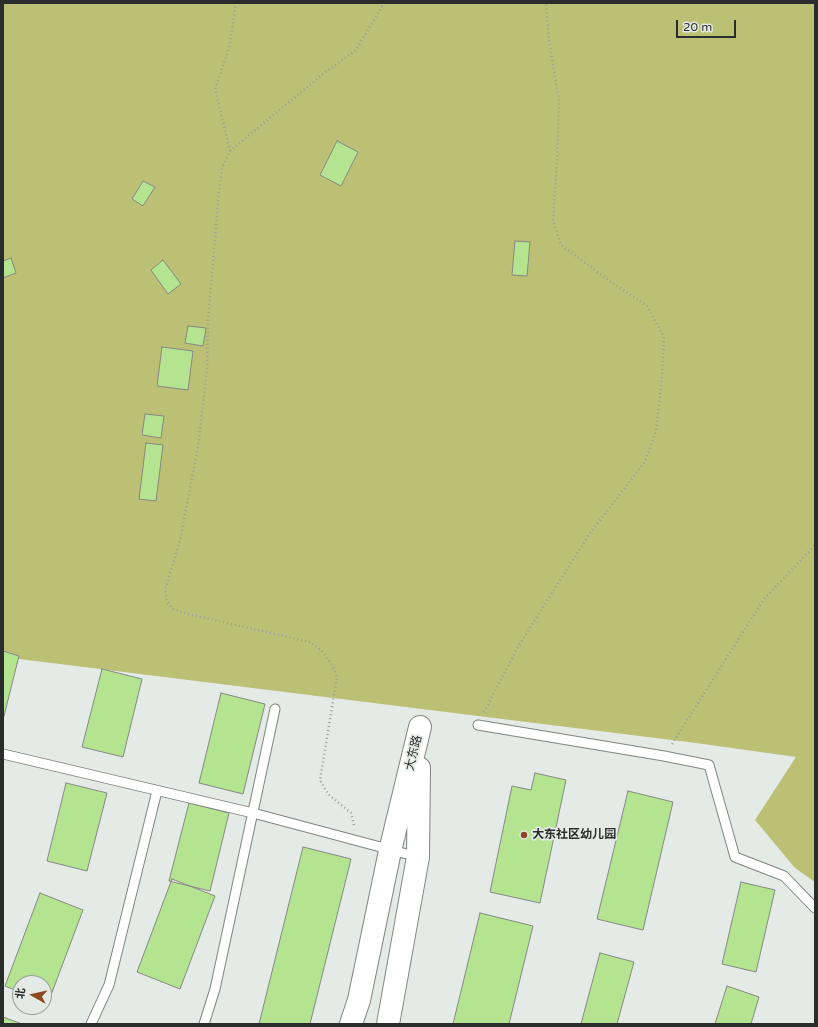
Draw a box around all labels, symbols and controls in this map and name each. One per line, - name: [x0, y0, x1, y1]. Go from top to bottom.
- scale bar: [678, 12, 738, 38]
- text: 20 m: [683, 20, 712, 34]
- street label: 大东路: [403, 734, 425, 772]
- place label: 大东社区幼儿园: [532, 828, 616, 842]
- marker: 大东社区幼儿园: [519, 830, 529, 840]
- north arrow: [12, 975, 52, 1015]
- text: 北: [13, 987, 28, 1000]

